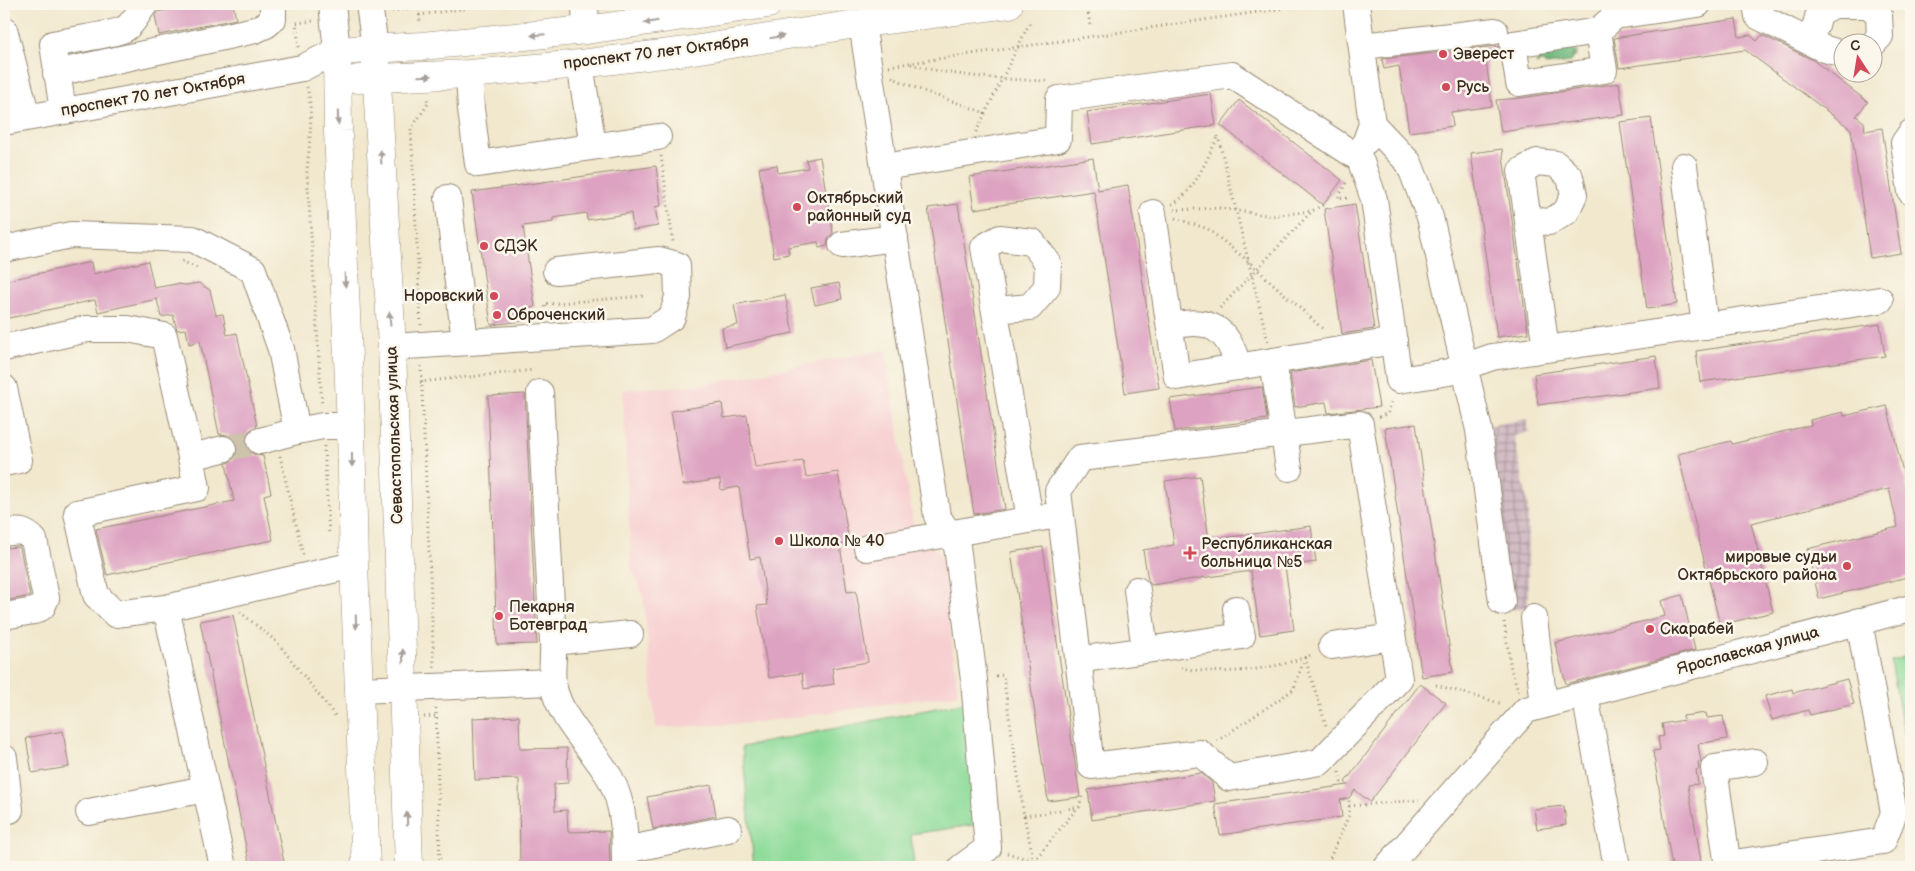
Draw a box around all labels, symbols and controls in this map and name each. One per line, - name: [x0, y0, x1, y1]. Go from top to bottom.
- one-way arrow: [642, 18, 658, 26]
- one-way arrow: [529, 31, 545, 39]
- street label: проспект 70 лет Октября: [562, 32, 750, 74]
- one-way arrow: [770, 32, 786, 40]
- north arrow: [1832, 32, 1882, 82]
- text: С: [1849, 36, 1862, 55]
- place label: Эверест: [1453, 45, 1515, 64]
- marker: Эверест: [1437, 48, 1449, 60]
- street label: проспект 70 лет Октября: [59, 69, 247, 121]
- one-way arrow: [417, 71, 433, 79]
- place label: Русь: [1456, 78, 1489, 97]
- marker: Русь: [1440, 81, 1452, 93]
- one-way arrow: [334, 110, 342, 126]
- one-way arrow: [376, 148, 384, 164]
- place label: Октябрьский районный суд: [807, 189, 911, 226]
- marker: Октябрьский районный суд: [791, 201, 803, 213]
- place label: СДЭК: [494, 237, 538, 256]
- marker: СДЭК: [478, 240, 490, 252]
- one-way arrow: [341, 272, 349, 288]
- place label: Норовский: [404, 287, 484, 306]
- marker: Норовский: [488, 290, 500, 302]
- place label: Оброченский: [507, 306, 605, 325]
- marker: Оброченский: [491, 309, 503, 321]
- one-way arrow: [386, 311, 394, 327]
- street label: Севастопольская улица: [382, 345, 408, 524]
- one-way arrow: [348, 452, 356, 468]
- place label: Школа № 40: [789, 532, 884, 551]
- marker: Школа № 40: [773, 535, 785, 547]
- place label: Республиканская больница №5: [1201, 535, 1333, 572]
- marker: Республиканская больница №5: [1183, 546, 1197, 560]
- place label: мировые судьи Октябрьского района: [1677, 548, 1838, 585]
- marker: мировые судьи Октябрьского района: [1841, 560, 1853, 572]
- place label: Пекарня Ботевград: [509, 598, 588, 635]
- marker: Пекарня Ботевград: [493, 610, 505, 622]
- one-way arrow: [352, 615, 360, 631]
- place label: Скарабей: [1660, 620, 1734, 639]
- marker: Скарабей: [1644, 623, 1656, 635]
- street label: Ярославская улица: [1675, 623, 1822, 679]
- one-way arrow: [398, 648, 406, 664]
- one-way arrow: [403, 810, 411, 826]

